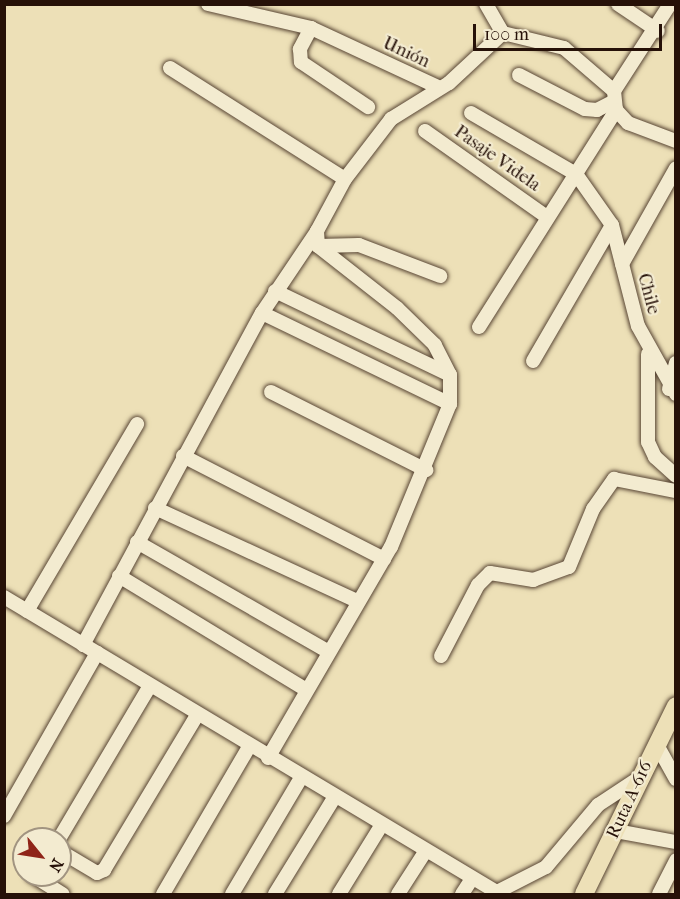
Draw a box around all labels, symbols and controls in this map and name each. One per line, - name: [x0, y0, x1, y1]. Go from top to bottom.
- scale bar: [476, 12, 665, 50]
- text: 100 m: [484, 24, 529, 45]
- street label: Unión: [379, 33, 433, 73]
- street label: Pasaje Videla: [450, 121, 544, 197]
- street label: Chile: [632, 271, 664, 317]
- street label: Ruta A-616: [603, 758, 657, 842]
- north arrow: [12, 827, 72, 887]
- text: N: [45, 855, 68, 875]

